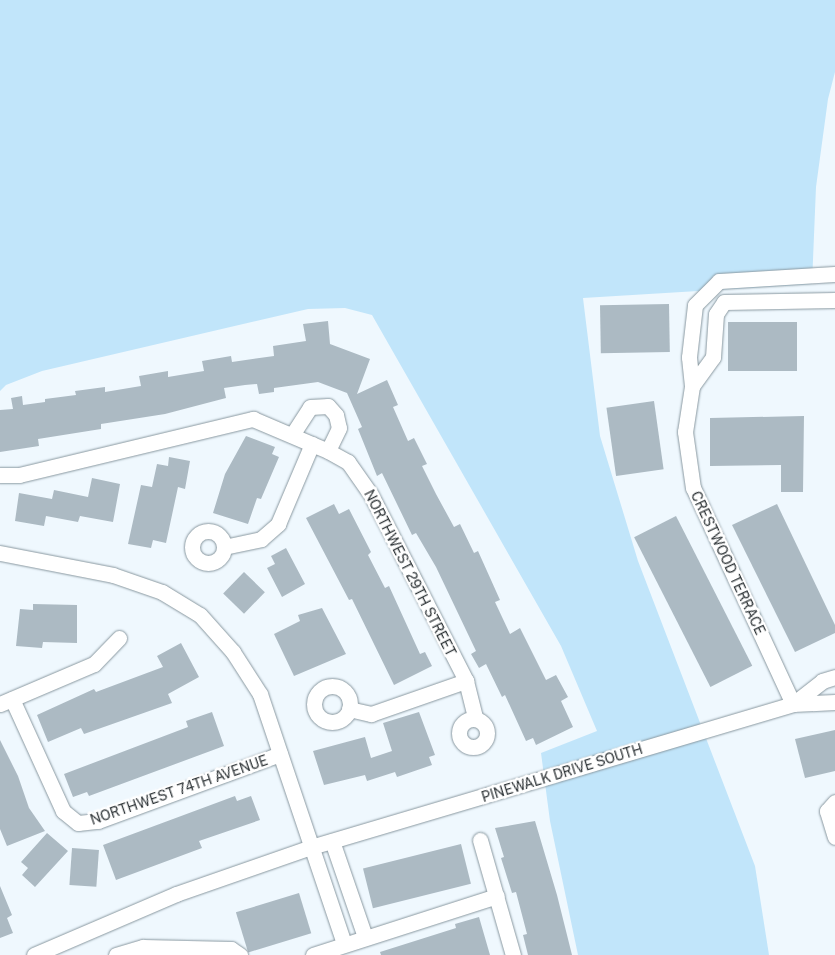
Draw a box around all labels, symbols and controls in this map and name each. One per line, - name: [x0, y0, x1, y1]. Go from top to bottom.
- street label: NORTHWEST 29TH STREET: [361, 487, 459, 659]
- street label: CRESTWOOD TERRACE: [687, 489, 769, 637]
- street label: PINEWALK DRIVE SOUTH: [479, 740, 645, 806]
- street label: NORTHWEST 74TH AVENUE: [88, 752, 270, 828]

